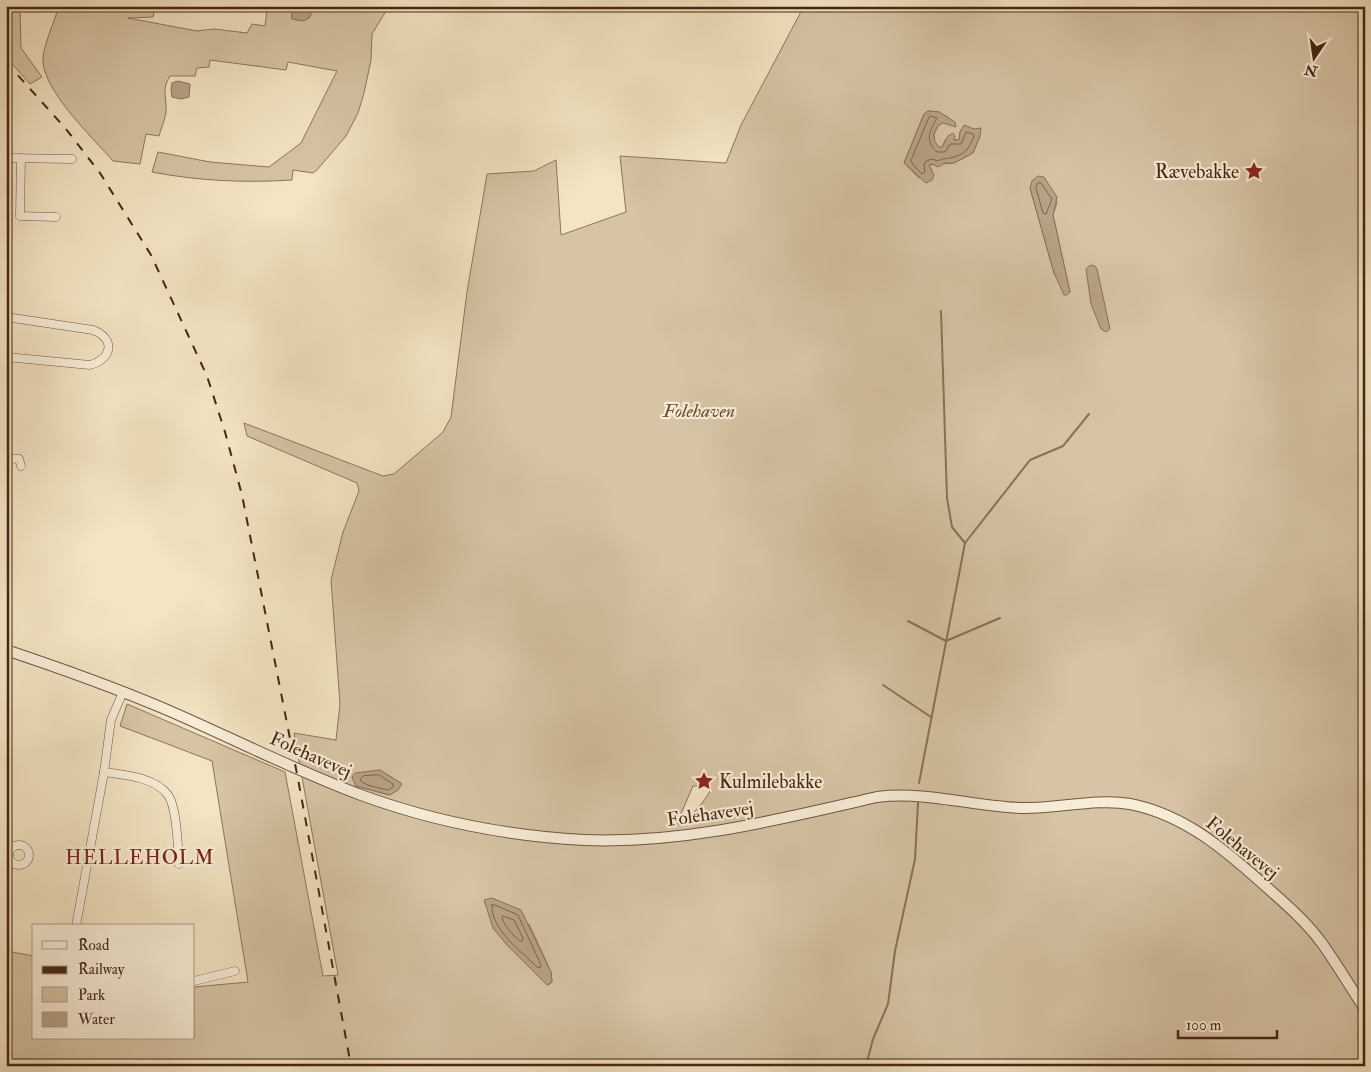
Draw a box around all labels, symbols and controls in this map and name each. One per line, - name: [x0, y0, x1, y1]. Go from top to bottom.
- north arrow: [1288, 32, 1338, 82]
- text: N: [1303, 60, 1320, 80]
- place label: Rævebakke: [1155, 160, 1239, 184]
- place icon: Rævebakke: [1243, 160, 1265, 182]
- park label: Folehaven: [662, 399, 735, 423]
- street label: Folehavevej: [266, 726, 355, 784]
- place icon: Kulmilebakke: [693, 770, 715, 792]
- place label: Kulmilebakke: [719, 770, 822, 794]
- street label: Folehavevej: [665, 796, 755, 832]
- street label: Folehavevej: [1201, 811, 1284, 884]
- district label: HELLEHOLM: [65, 845, 215, 870]
- legend: [32, 924, 195, 1040]
- text: Road: [78, 936, 110, 955]
- text: Railway: [78, 960, 125, 979]
- text: Park: [78, 986, 105, 1005]
- scale bar: [1178, 1007, 1277, 1039]
- text: Water: [77, 1010, 115, 1029]
- text: 100 m: [1186, 1016, 1222, 1035]

